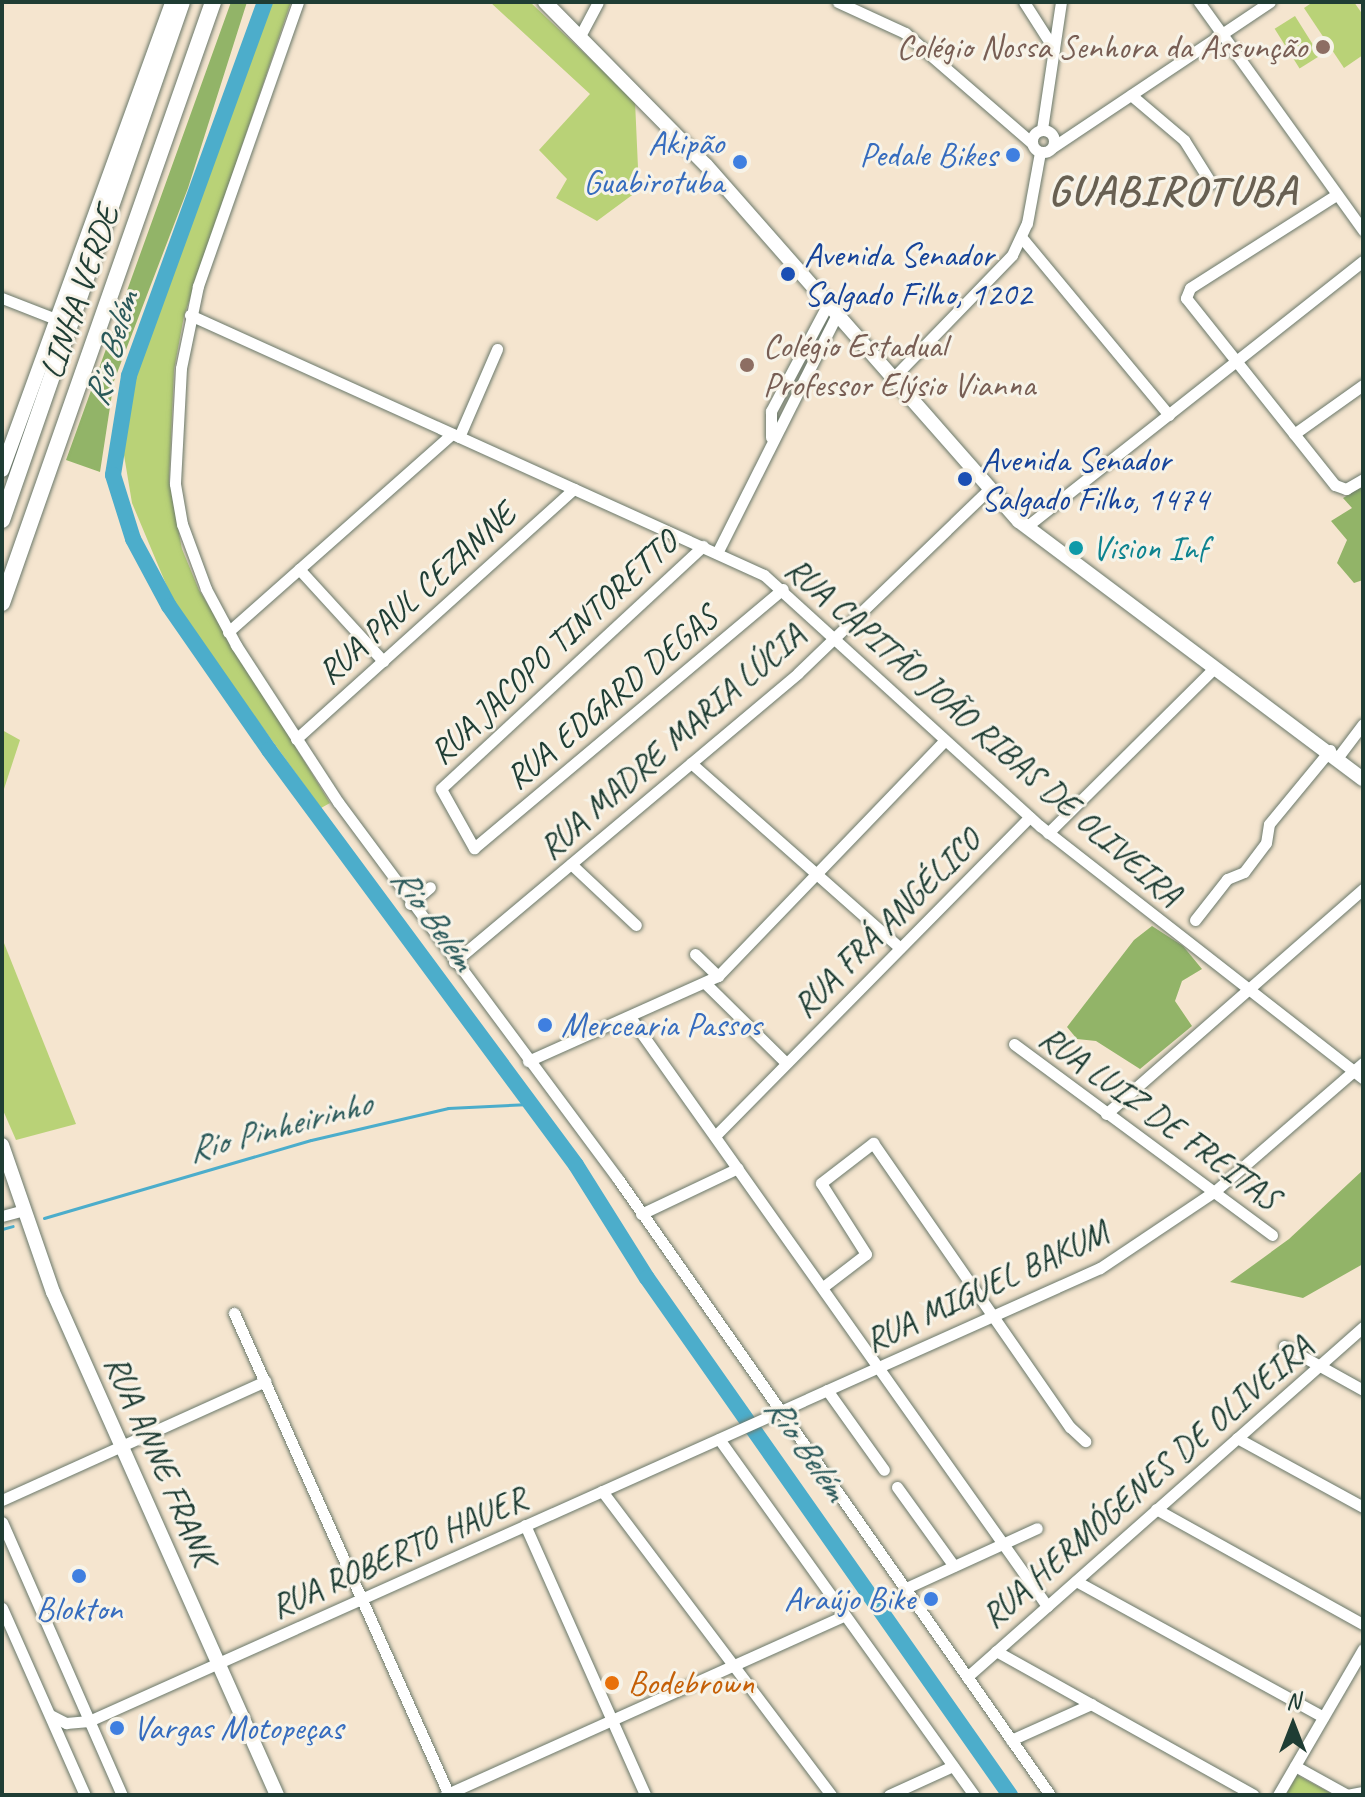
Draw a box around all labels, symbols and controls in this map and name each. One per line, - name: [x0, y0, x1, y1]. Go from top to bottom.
- place label: Colégio Nossa Senhora da Assunção: [899, 27, 1307, 67]
- marker: Colégio Nossa Senhora da Assunção: [1314, 38, 1332, 56]
- place label: Akipão Guabirotuba: [583, 122, 724, 202]
- place label: Pedale Bikes: [859, 135, 997, 175]
- marker: Pedale Bikes: [1004, 146, 1022, 164]
- marker: Akipão Guabirotuba: [731, 153, 749, 171]
- district label: GUABIROTUBA: [1050, 166, 1296, 216]
- street label: LINHA VERDE: [31, 201, 127, 383]
- place label: Avenida Senador Salgado Filho, 1202: [804, 234, 1032, 314]
- marker: Avenida Senador Salgado Filho, 1202: [779, 265, 797, 283]
- water label: Rio Belém: [74, 287, 148, 411]
- place label: Colégio Estadual Professor Elýsio Vianna: [763, 325, 1034, 404]
- marker: Colégio Estadual Professor Elýsio Vianna: [738, 356, 756, 374]
- place label: Avenida Senador Salgado Filho, 1474: [981, 439, 1209, 518]
- marker: Avenida Senador Salgado Filho, 1474: [956, 470, 974, 488]
- street label: RUA PAUL CEZANNE: [308, 493, 524, 693]
- street label: RUA JACOPO TINTORETTO: [421, 522, 685, 772]
- place label: Vision Inf: [1092, 528, 1207, 568]
- marker: Vision Inf: [1067, 539, 1085, 557]
- street label: RUA CAPITÃO JOÃO RIBAS DE OLIVEIRA: [778, 548, 1190, 914]
- street label: RUA EDGARD DEGAS: [498, 597, 724, 797]
- street label: RUA MADRE MARIA LÚCIA: [531, 615, 811, 867]
- street label: RUA FRÁ ANGÉLICO: [784, 821, 988, 1025]
- water label: Rio Belém: [381, 858, 485, 978]
- place label: Mercearia Passos: [561, 1005, 762, 1045]
- marker: Mercearia Passos: [536, 1016, 554, 1034]
- street label: RUA LUIZ DE FREITAS: [1032, 1016, 1288, 1218]
- water label: Rio Pinheirinho: [183, 1082, 375, 1172]
- street label: RUA MIGUEL BAKUM: [858, 1212, 1114, 1360]
- street label: RUA HERMÓGENES DE OLIVEIRA: [973, 1327, 1319, 1635]
- street label: RUA ANNE FRANK: [96, 1348, 226, 1572]
- water label: Rio Belém: [755, 1388, 857, 1508]
- street label: RUA ROBERTO HAUER: [265, 1478, 531, 1626]
- marker: Blokton: [70, 1567, 88, 1585]
- place label: Araújo Bike: [784, 1579, 915, 1619]
- place label: Blokton: [36, 1589, 122, 1629]
- marker: Araújo Bike: [922, 1590, 940, 1608]
- place label: Bodebrown: [628, 1663, 754, 1703]
- marker: Bodebrown: [603, 1674, 621, 1692]
- north arrow: [1253, 1685, 1333, 1765]
- text: N: [1286, 1687, 1300, 1715]
- place label: Vargas Motopeças: [133, 1708, 343, 1748]
- marker: Vargas Motopeças: [108, 1719, 126, 1737]

